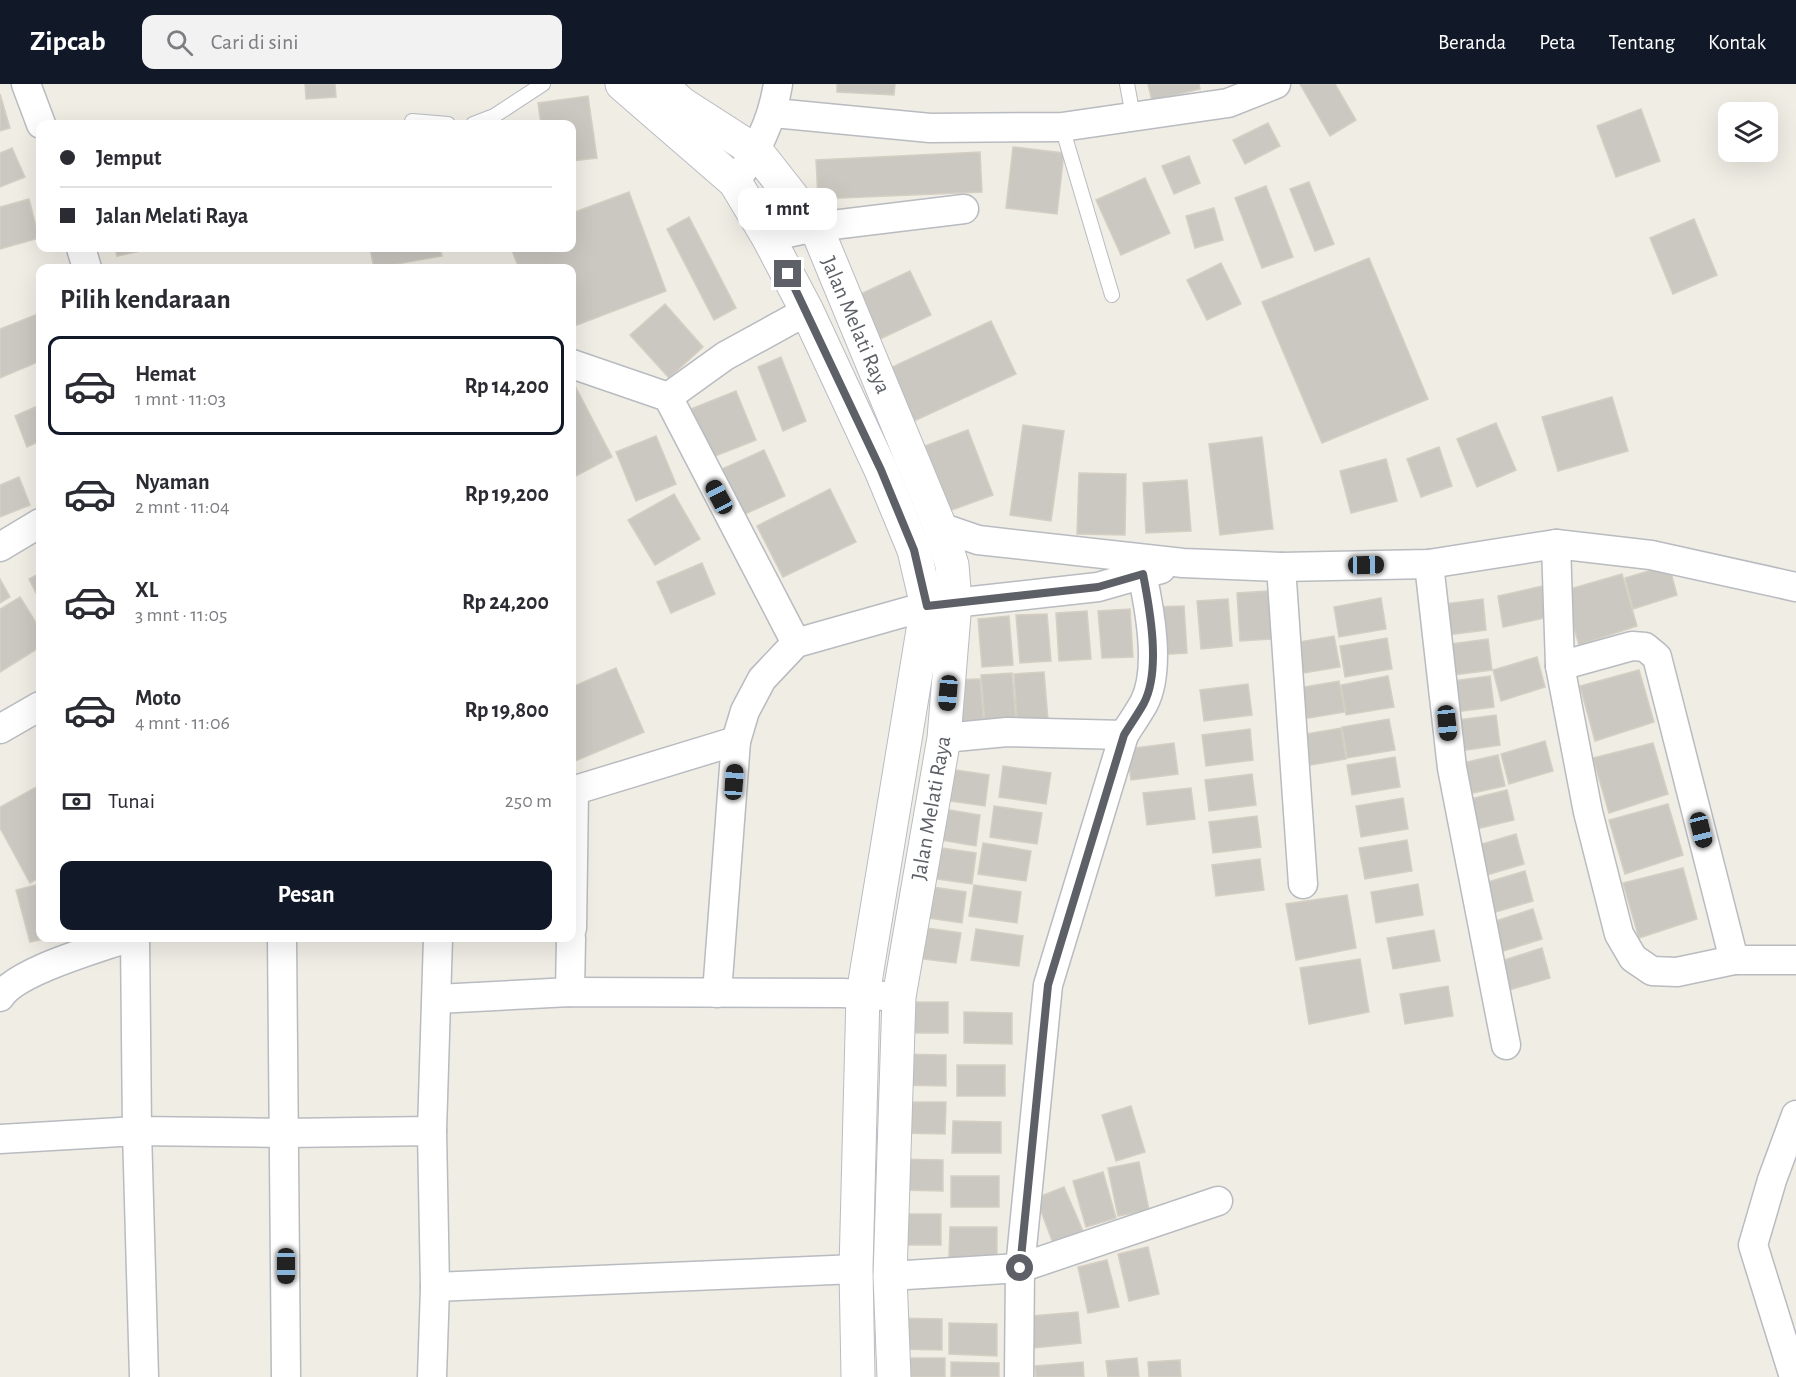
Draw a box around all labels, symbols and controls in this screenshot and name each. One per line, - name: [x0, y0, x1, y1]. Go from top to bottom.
- search box: [142, 15, 562, 69]
- icon: search: [163, 26, 196, 59]
- text: Zipcab: [30, 28, 106, 56]
- text: Cari di sini: [211, 31, 299, 53]
- text: Beranda: [1438, 32, 1506, 53]
- text: Peta: [1539, 32, 1575, 53]
- text: Tentang: [1608, 32, 1675, 53]
- text: Kontak: [1708, 32, 1766, 53]
- map controls: [1718, 102, 1778, 162]
- button: layers: [1718, 102, 1778, 162]
- text: Jemput: [96, 147, 161, 169]
- callout: 1 mnt: [738, 187, 838, 229]
- text: 1 mnt: [766, 199, 809, 219]
- text: Jalan Melati Raya: [96, 205, 248, 227]
- street label: Jalan Melati Raya: [817, 253, 895, 397]
- route end: [774, 260, 801, 287]
- text: Pilih kendaraan: [60, 286, 231, 313]
- icon: car: [63, 359, 117, 413]
- text: Hemat: [135, 363, 196, 385]
- text: Rp 14,200: [464, 375, 549, 397]
- text: 1 mnt · 11:03: [135, 389, 226, 409]
- icon: car: [63, 467, 117, 521]
- text: Nyaman: [135, 471, 210, 493]
- car: [703, 477, 735, 517]
- text: Rp 19,200: [465, 483, 549, 505]
- text: 2 mnt · 11:04: [135, 497, 230, 517]
- car: [1348, 556, 1384, 574]
- icon: car: [63, 575, 117, 629]
- text: XL: [135, 579, 158, 601]
- text: Rp 24,200: [462, 591, 549, 613]
- text: 3 mnt · 11:05: [135, 605, 227, 625]
- car: [937, 674, 959, 712]
- icon: car: [63, 683, 117, 737]
- text: Moto: [135, 687, 181, 709]
- text: Rp 19,800: [464, 699, 549, 721]
- car: [1436, 704, 1458, 742]
- text: 4 mnt · 11:06: [135, 713, 230, 733]
- street label: Jalan Melati Raya: [907, 734, 955, 882]
- car: [724, 763, 744, 801]
- icon: cash: [60, 785, 93, 818]
- text: Tunai: [108, 790, 155, 812]
- text: 250 m: [505, 791, 552, 811]
- car: [1688, 810, 1714, 850]
- button: Pesan: [60, 861, 552, 930]
- car: [277, 1248, 295, 1284]
- route start: [1006, 1254, 1033, 1281]

